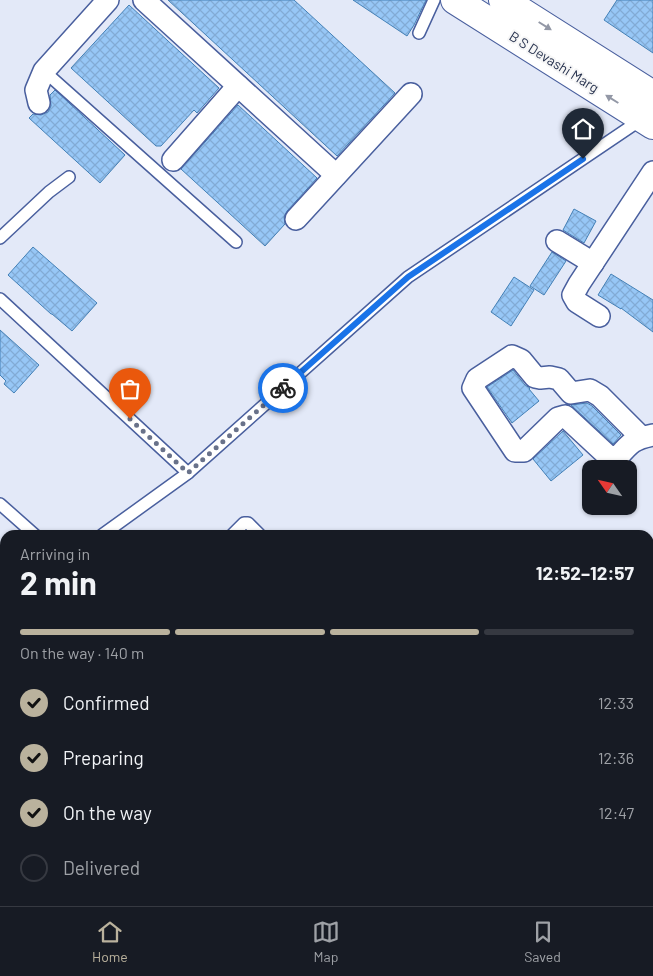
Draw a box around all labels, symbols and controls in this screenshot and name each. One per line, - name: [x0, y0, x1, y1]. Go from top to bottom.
- one-way arrow: [538, 21, 551, 31]
- street label: B S Devashi Marg: [506, 27, 602, 96]
- one-way arrow: [605, 94, 618, 104]
- pin: [562, 108, 604, 159]
- icon: home: [569, 115, 597, 143]
- courier: [258, 363, 308, 413]
- pin: [109, 368, 151, 419]
- icon: bike: [269, 374, 297, 402]
- icon: bag: [116, 375, 144, 403]
- north arrow: [582, 460, 638, 515]
- map controls: [582, 460, 637, 515]
- text: Arriving in: [20, 544, 90, 563]
- text: 12:52–12:57: [536, 561, 634, 584]
- text: 2 min: [20, 563, 97, 601]
- text: On the way · 140 m: [20, 643, 144, 662]
- icon: check: [20, 689, 48, 717]
- text: Confirmed: [63, 691, 150, 714]
- text: 12:33: [598, 693, 634, 712]
- icon: check: [20, 744, 48, 772]
- text: Preparing: [63, 746, 144, 769]
- text: 12:36: [598, 748, 634, 767]
- icon: check: [20, 799, 48, 827]
- text: On the way: [63, 801, 152, 824]
- text: 12:47: [598, 803, 634, 822]
- text: Delivered: [63, 856, 140, 879]
- tab: Home: [92, 918, 128, 965]
- tab: Map: [312, 918, 340, 965]
- tab: Saved: [524, 918, 561, 965]

